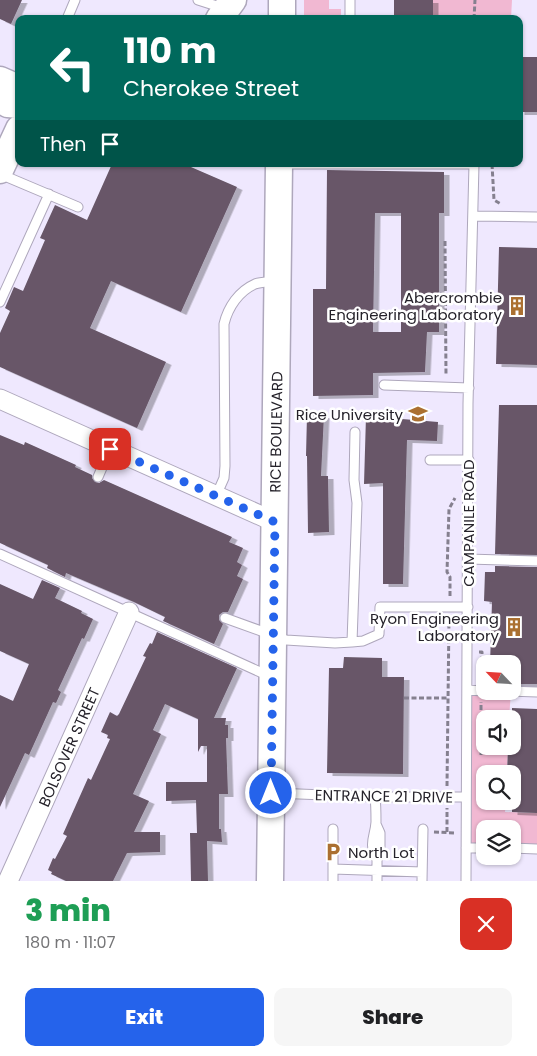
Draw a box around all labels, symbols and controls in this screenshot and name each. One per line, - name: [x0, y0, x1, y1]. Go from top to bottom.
- text: 110 m: [123, 26, 217, 75]
- icon: left: [40, 35, 105, 100]
- text: Cherokee Street: [123, 73, 299, 104]
- icon: arrive: [96, 130, 124, 158]
- text: Then: [40, 131, 86, 158]
- place label: Abercrombie Engineering Laboratory: [328, 287, 503, 325]
- building icon: Abercrombie Engineering Laboratory: [506, 295, 528, 317]
- street label: RICE BOULEVARD: [264, 371, 288, 493]
- school or university icon: Rice University: [407, 403, 429, 425]
- place label: Rice University: [296, 404, 404, 425]
- pin: [89, 428, 131, 470]
- icon: arrive: [96, 435, 124, 463]
- street label: CAMPANILE ROAD: [458, 459, 479, 587]
- place label: Ryon Engineering Laboratory: [370, 608, 500, 646]
- building icon: Ryon Engineering Laboratory: [503, 616, 525, 638]
- north arrow: [476, 655, 521, 700]
- map controls: [476, 655, 521, 865]
- street label: BOLSOVER STREET: [33, 684, 105, 810]
- button: sound: [476, 710, 521, 755]
- button: search: [476, 765, 521, 810]
- position arrow: [244, 766, 296, 818]
- street label: ENTRANCE 21 DRIVE: [315, 784, 453, 808]
- button: layers: [476, 820, 521, 865]
- parking icon: North Lot: [322, 841, 344, 863]
- place label: North Lot: [348, 842, 414, 863]
- text: 3 min: [25, 889, 111, 932]
- button: close: [460, 898, 512, 950]
- text: 180 m · 11:07: [25, 931, 115, 954]
- button: Exit: [25, 988, 264, 1046]
- button: Share: [274, 988, 512, 1046]

